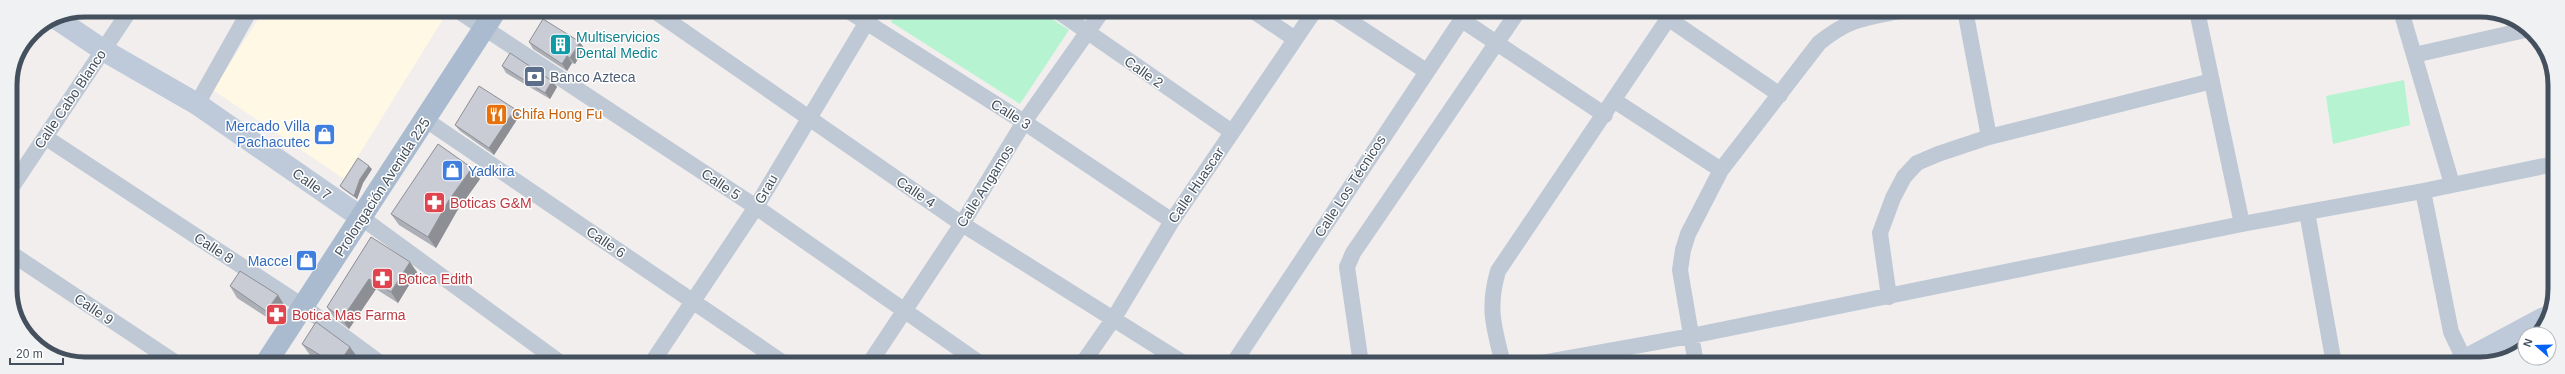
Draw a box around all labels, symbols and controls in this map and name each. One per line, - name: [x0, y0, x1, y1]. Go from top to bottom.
- place label: Multiservicios Dental Medic: [576, 29, 660, 61]
- building icon: Multiservicios Dental Medic: [548, 32, 574, 58]
- street label: Calle Cabo Blanco: [31, 46, 109, 152]
- street label: Calle 2: [1122, 53, 1167, 91]
- bank icon: Banco Azteca: [521, 64, 547, 90]
- place label: Banco Azteca: [550, 69, 636, 85]
- street label: Calle 3: [988, 96, 1034, 132]
- restaurant icon: Chifa Hong Fu: [483, 101, 509, 127]
- place label: Chifa Hong Fu: [512, 106, 602, 122]
- street label: Prolongación Avenida 225: [331, 114, 433, 259]
- place label: Mercado Villa Pachacutec: [225, 118, 310, 150]
- shop icon: Mercado Villa Pachacutec: [312, 121, 338, 147]
- street label: Calle Los Técnicos: [1311, 132, 1389, 240]
- street label: Calle Angamos: [953, 142, 1017, 230]
- street label: Calle Huascar: [1165, 144, 1227, 226]
- shop icon: Yadkira: [440, 158, 466, 184]
- place label: Yadkira: [468, 163, 515, 179]
- street label: Calle 7: [290, 165, 335, 203]
- street label: Calle 5: [698, 165, 744, 203]
- street label: Grau: [751, 172, 781, 206]
- street label: Calle 4: [893, 173, 939, 211]
- pharmacy icon: Boticas G&M: [421, 190, 447, 216]
- place label: Boticas G&M: [450, 195, 532, 211]
- street label: Calle 6: [583, 223, 629, 261]
- street label: Calle 8: [191, 229, 237, 267]
- shop icon: Maccel: [294, 248, 320, 274]
- place label: Maccel: [248, 253, 292, 269]
- pharmacy icon: Botica Edith: [369, 266, 395, 292]
- place label: Botica Edith: [398, 271, 473, 287]
- street label: Calle 9: [71, 290, 117, 328]
- pharmacy icon: Botica Mas Farma: [263, 302, 289, 328]
- place label: Botica Mas Farma: [292, 307, 406, 323]
- north arrow: [2517, 326, 2557, 366]
- text: N: [2521, 337, 2535, 348]
- scale bar: [10, 340, 63, 366]
- text: 20 m: [16, 347, 43, 361]

